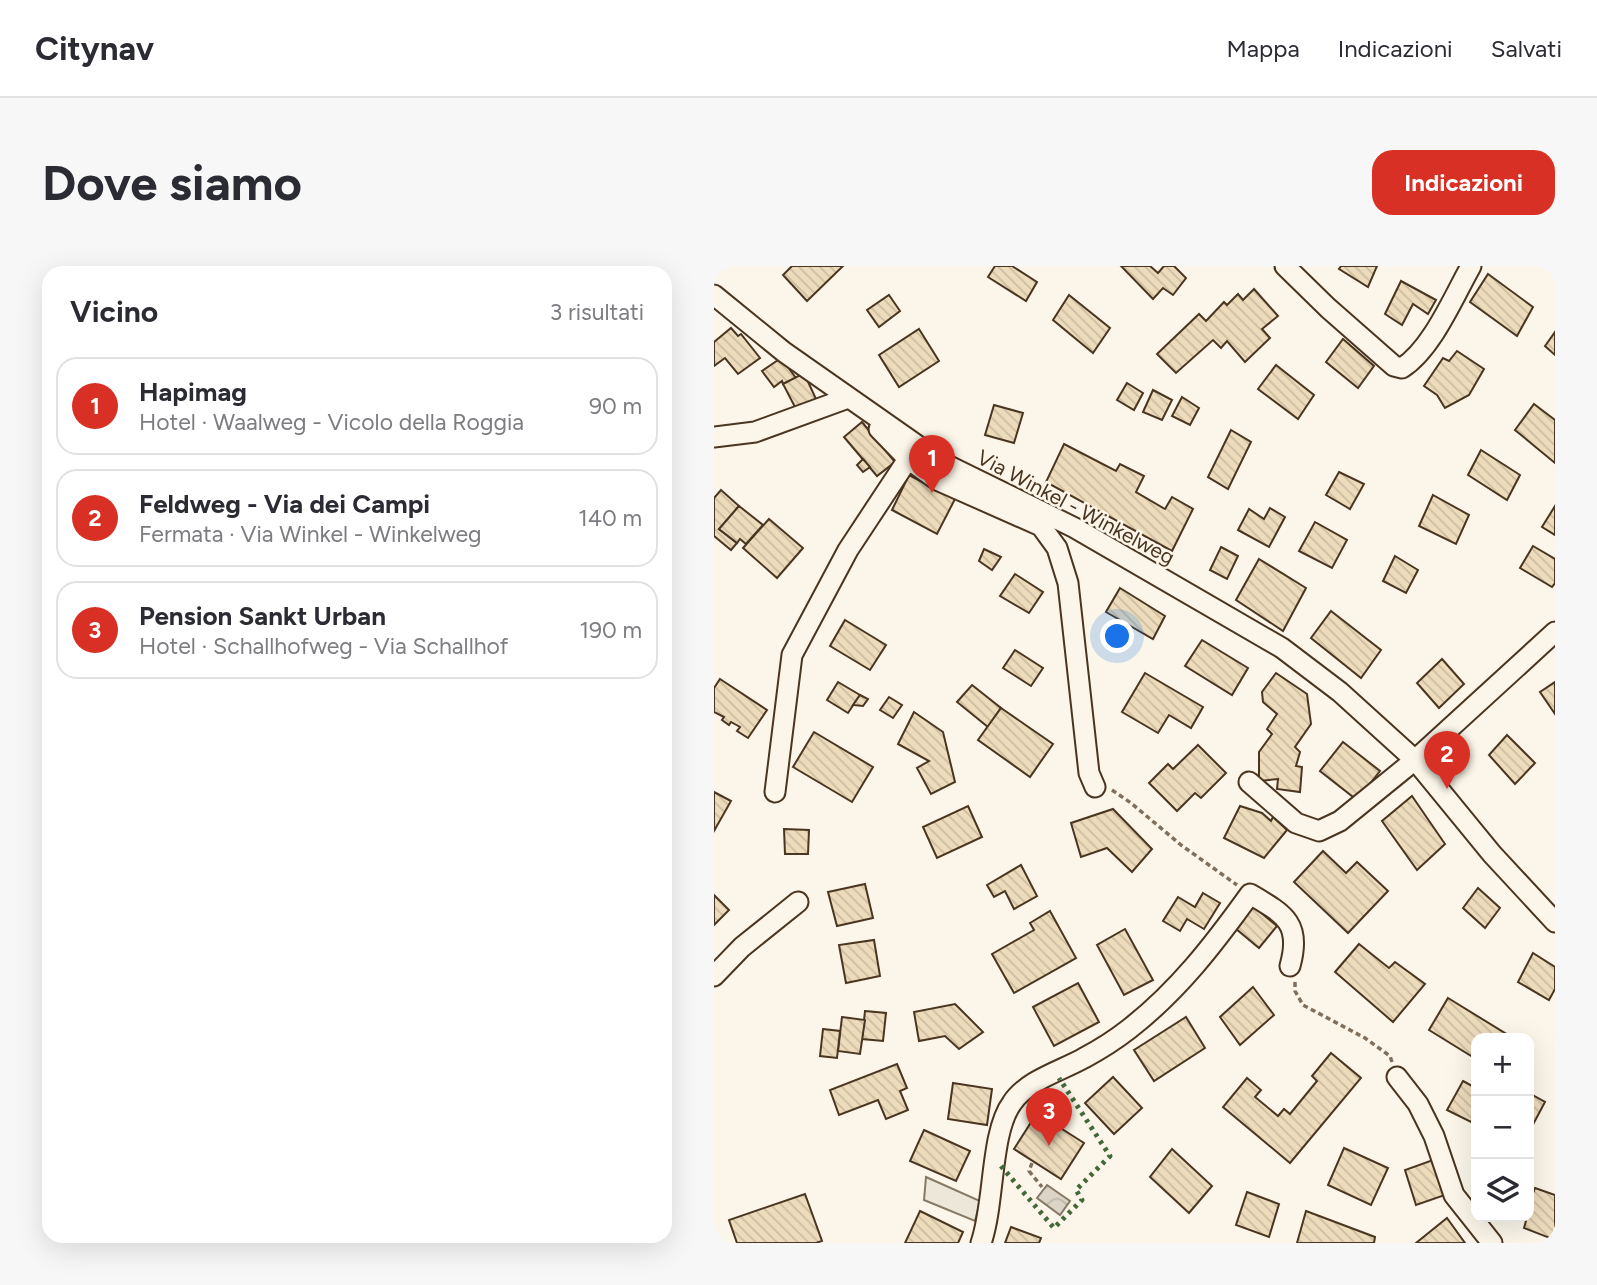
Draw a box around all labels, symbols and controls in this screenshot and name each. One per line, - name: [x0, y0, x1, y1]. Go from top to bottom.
- text: Citynav: [35, 29, 154, 68]
- text: Mappa: [1227, 34, 1300, 63]
- text: Indicazioni: [1338, 34, 1453, 63]
- text: Salvati: [1491, 34, 1562, 63]
- button: Indicazioni: [1372, 150, 1555, 215]
- text: Dove siamo: [42, 153, 302, 212]
- text: Vicino: [70, 293, 158, 330]
- text: 3 risultati: [550, 298, 644, 326]
- text: Hapimag: [139, 376, 247, 408]
- text: 1: [90, 392, 100, 420]
- text: 90 m: [589, 392, 642, 420]
- text: Hotel · Waalweg - Vicolo della Roggia: [139, 408, 524, 436]
- pin: 1: [909, 435, 955, 493]
- street label: Via Winkel - Winkelweg: [973, 444, 1179, 570]
- text: Feldweg - Via dei Campi: [139, 488, 430, 520]
- text: 2: [88, 504, 102, 532]
- text: 140 m: [578, 504, 642, 532]
- text: Fermata · Via Winkel - Winkelweg: [139, 520, 482, 548]
- text: Pension Sankt Urban: [139, 600, 386, 632]
- text: 3: [89, 616, 101, 644]
- text: 190 m: [579, 616, 642, 644]
- your location: [1100, 619, 1134, 653]
- text: Hotel · Schallhofweg - Via Schallhof: [139, 632, 508, 660]
- pin: 2: [1424, 731, 1470, 789]
- map controls: [1471, 1033, 1534, 1222]
- button: +: [1471, 1033, 1534, 1096]
- pin: 3: [1026, 1088, 1072, 1146]
- button: −: [1471, 1096, 1534, 1159]
- button: layers: [1471, 1159, 1534, 1222]

